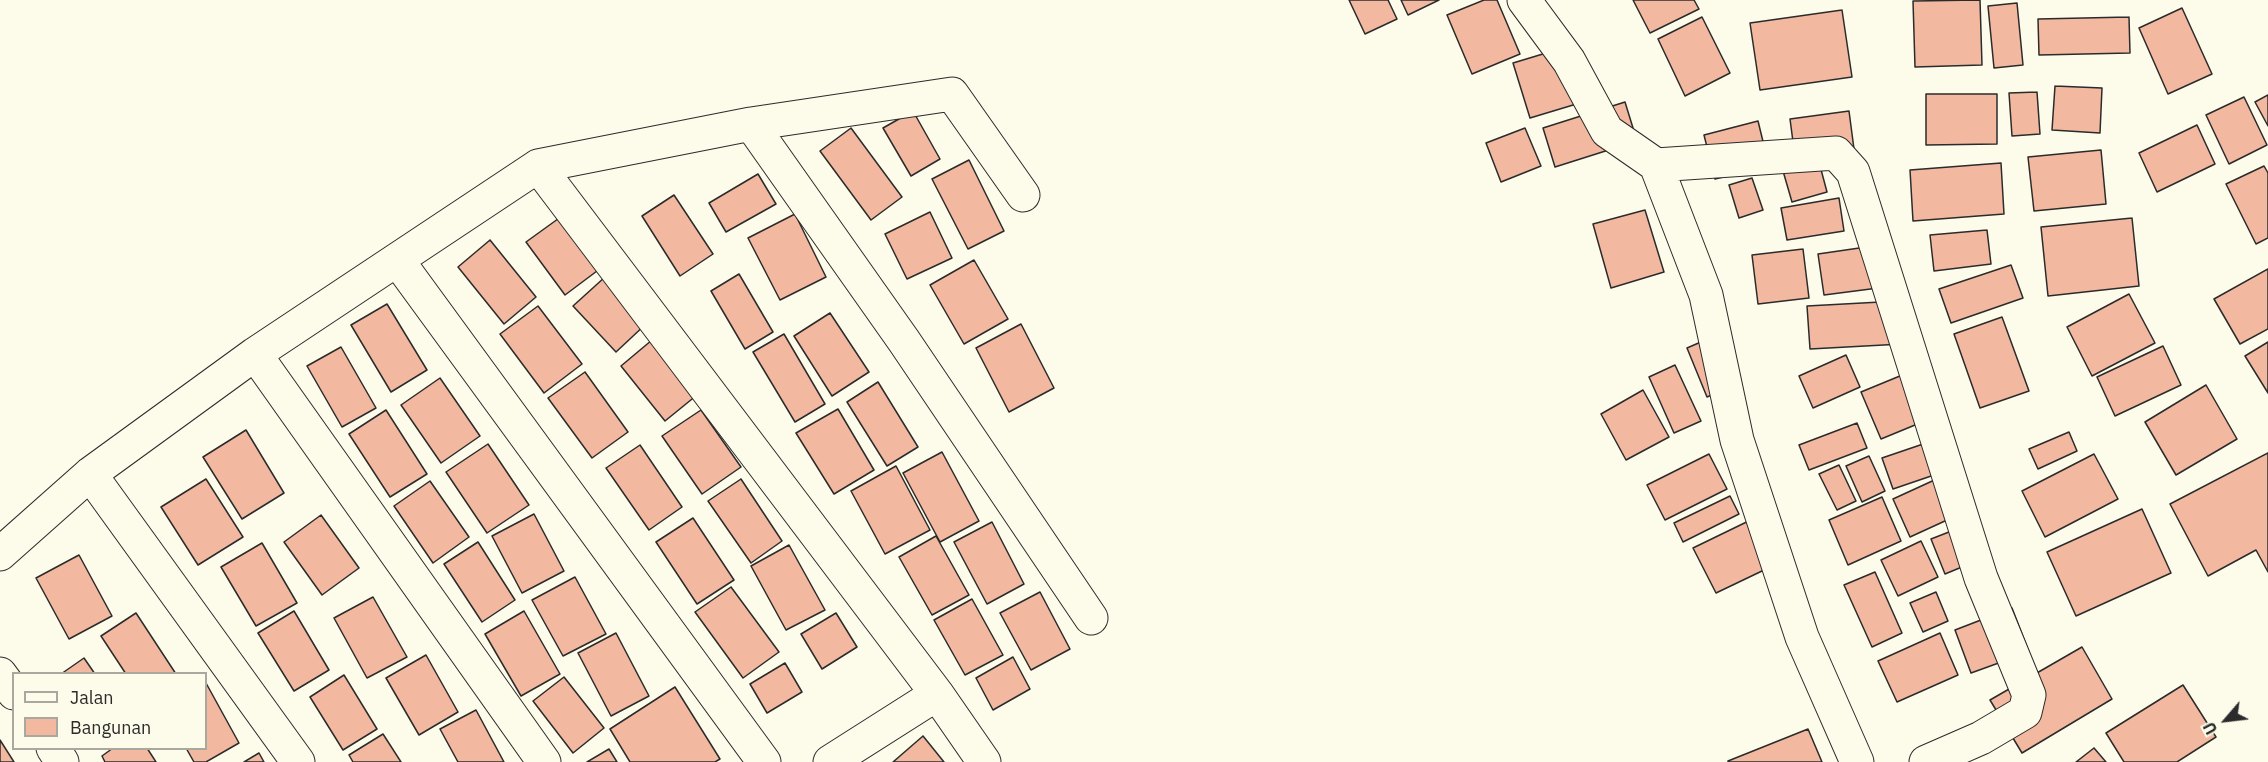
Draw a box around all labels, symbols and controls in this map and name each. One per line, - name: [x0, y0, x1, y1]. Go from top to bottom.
- legend: [12, 672, 207, 750]
- text: Jalan: [70, 686, 114, 709]
- north arrow: [2196, 690, 2256, 750]
- text: Bangunan: [70, 716, 151, 739]
- text: U: [2199, 719, 2222, 738]

